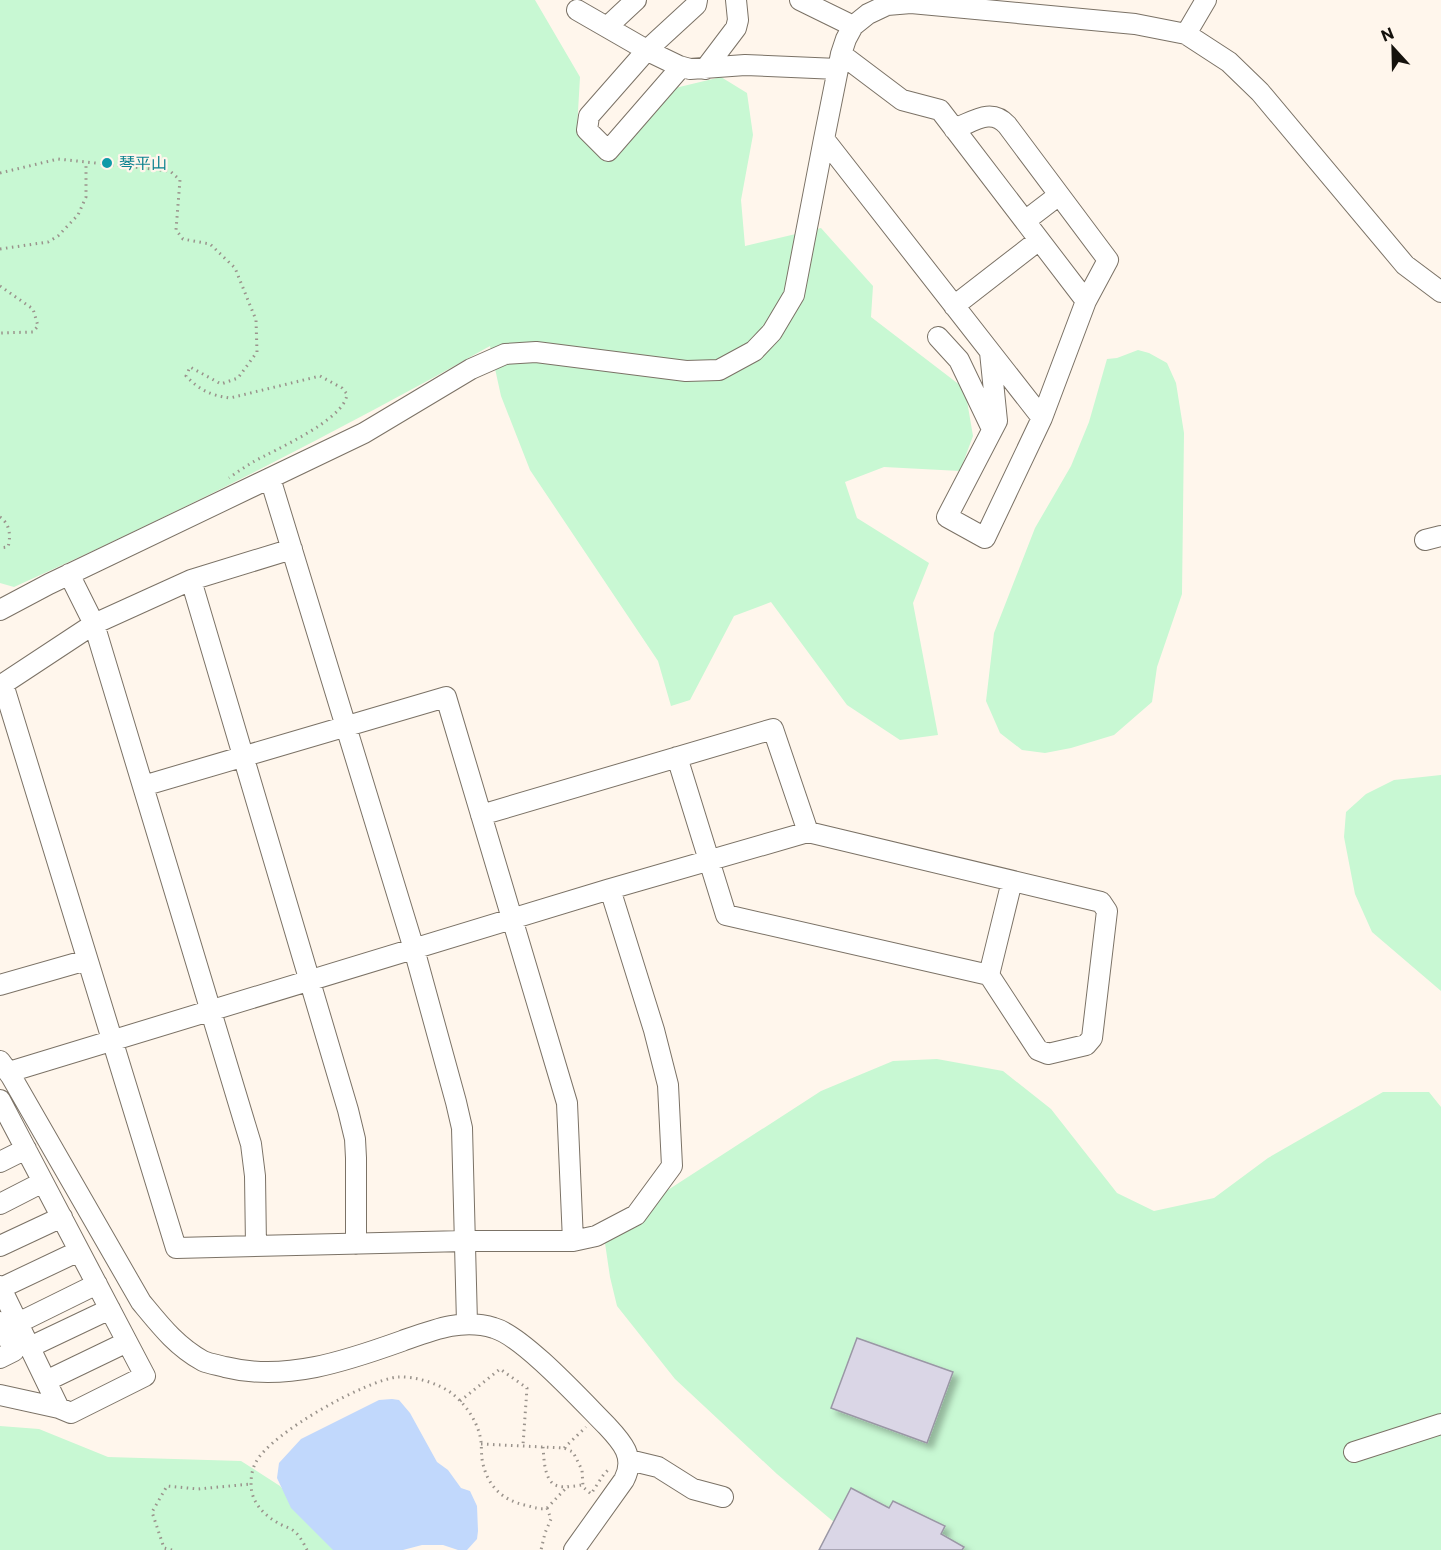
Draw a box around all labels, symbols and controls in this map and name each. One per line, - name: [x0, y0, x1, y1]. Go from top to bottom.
- north arrow: [1363, 18, 1423, 78]
- text: N: [1378, 23, 1396, 45]
- place label: 琴平山: [119, 153, 167, 172]
- marker: 琴平山: [100, 156, 114, 170]

